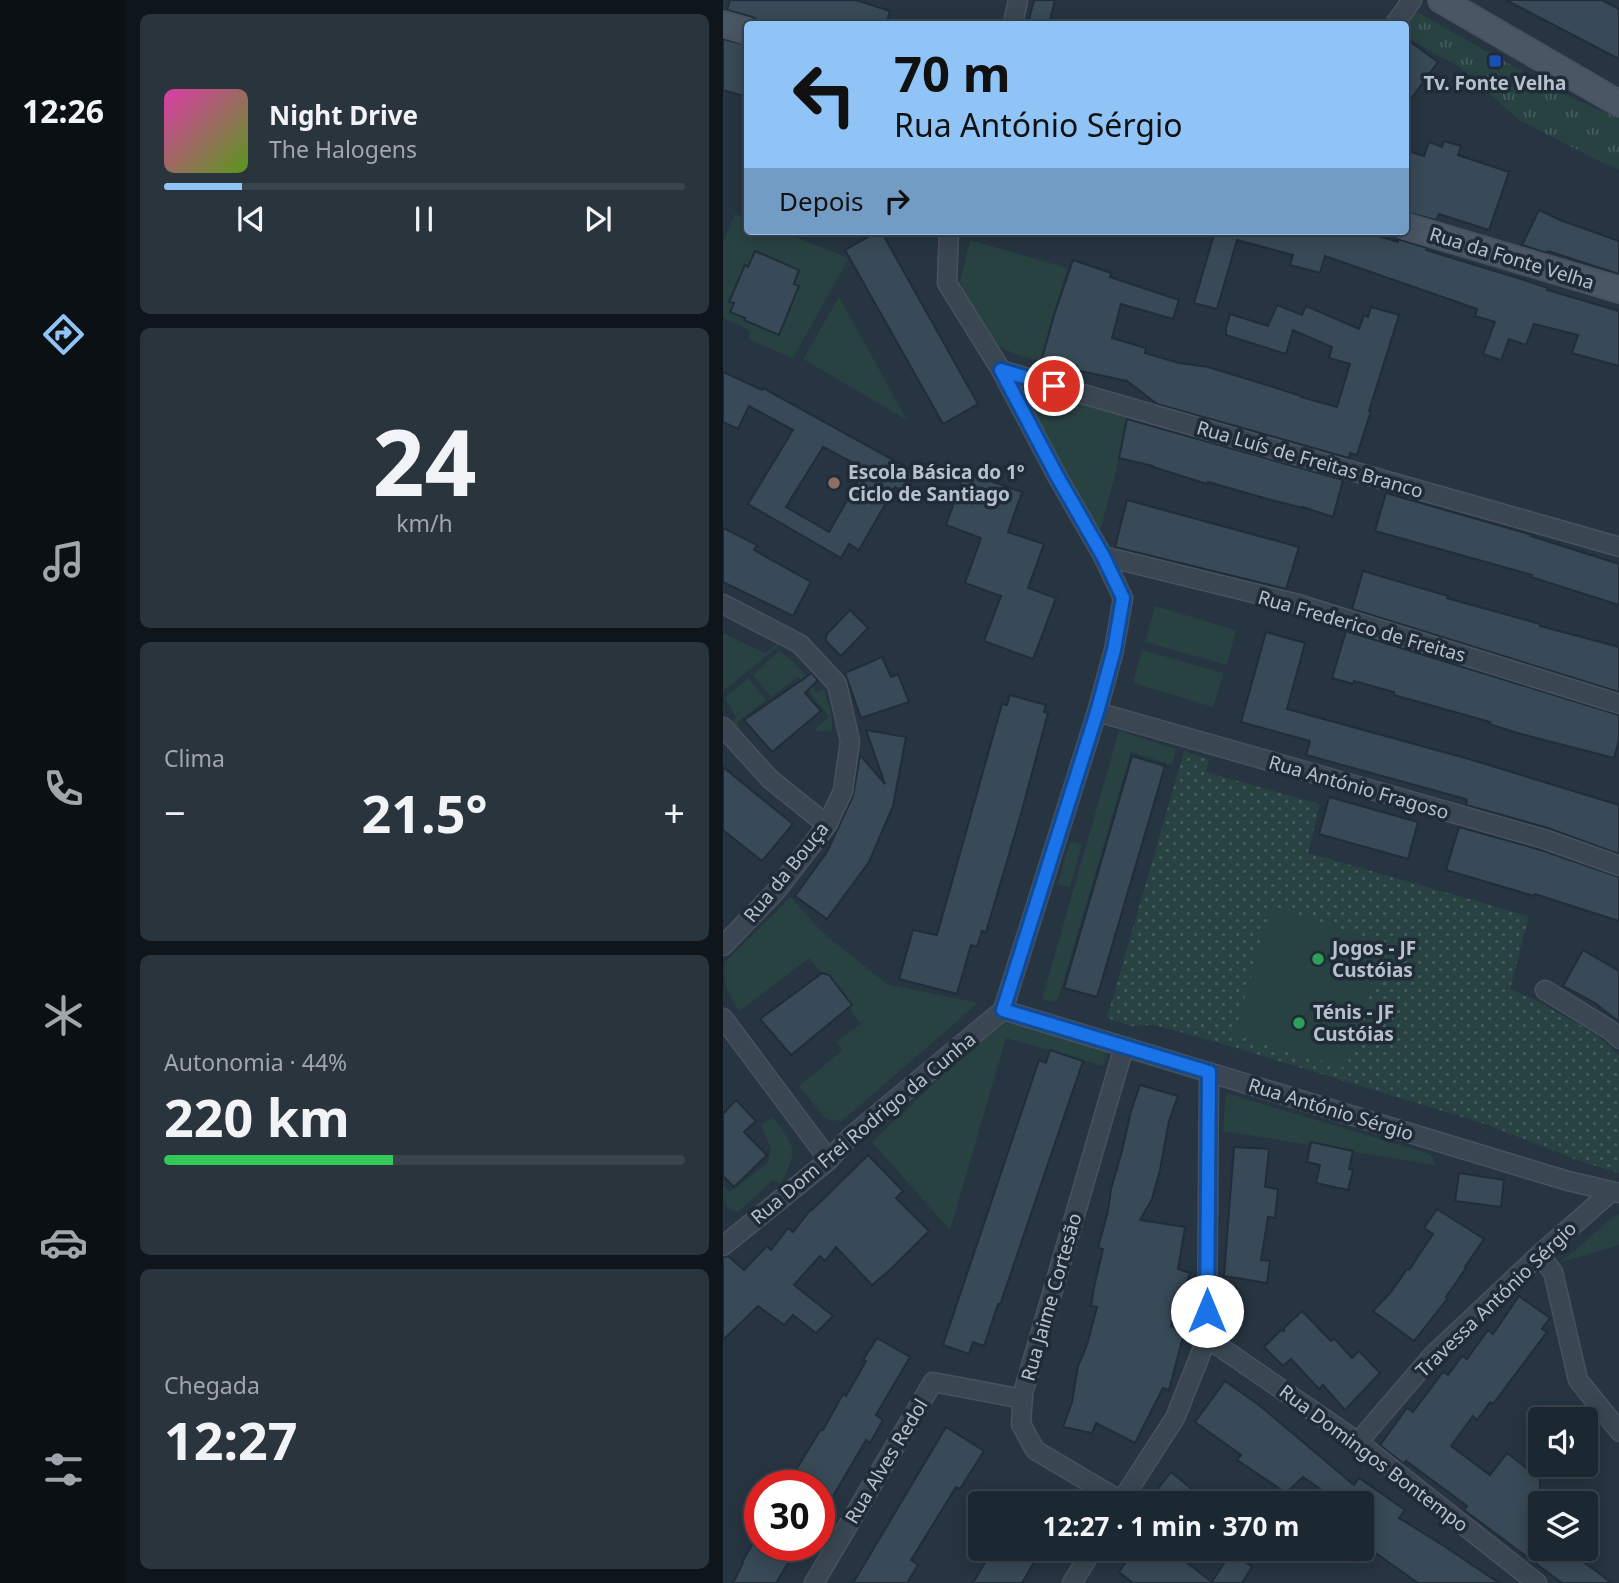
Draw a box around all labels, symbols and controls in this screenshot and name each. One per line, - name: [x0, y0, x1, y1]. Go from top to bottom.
- text: 70 m: [894, 40, 1011, 106]
- icon: left: [779, 49, 870, 140]
- marker: Tv. Fonte Velha: [1487, 53, 1503, 69]
- place label: Tv. Fonte Velha: [1424, 70, 1566, 96]
- text: 12:26: [22, 89, 104, 132]
- text: Night Drive: [269, 97, 418, 133]
- text: Rua António Sérgio: [894, 103, 1183, 146]
- text: The Halogens: [269, 133, 417, 165]
- icon: right: [878, 182, 916, 220]
- text: Depois: [779, 183, 864, 219]
- icon: previous: [232, 200, 270, 238]
- icon: pause: [405, 200, 443, 238]
- icon: next: [579, 200, 617, 238]
- street label: Rua da Fonte Velha: [1426, 221, 1598, 295]
- icon: directions: [39, 310, 88, 359]
- pin: [1024, 356, 1084, 416]
- icon: arrive: [1035, 367, 1073, 405]
- text: 24: [372, 399, 477, 523]
- street label: Rua Luís de Freitas Branco: [1194, 414, 1426, 504]
- place label: Escola Básica do 1º Ciclo de Santiago: [848, 459, 1024, 507]
- marker: Escola Básica do 1º Ciclo de Santiago: [826, 475, 842, 491]
- text: km/h: [396, 507, 453, 539]
- icon: music: [39, 537, 88, 586]
- street label: Rua Frederico de Freitas: [1255, 584, 1469, 668]
- text: Clima: [164, 742, 225, 774]
- street label: Rua António Fragoso: [1266, 749, 1452, 825]
- icon: phone: [39, 764, 88, 813]
- text: 21.5°: [362, 777, 487, 848]
- text: −: [164, 786, 186, 838]
- text: +: [663, 786, 685, 838]
- street label: Rua da Bouça: [738, 816, 834, 928]
- place label: Jogos - JF Custóias: [1330, 935, 1416, 983]
- marker: Jogos - JF Custóias: [1310, 951, 1326, 967]
- icon: climate: [39, 991, 88, 1040]
- place label: Ténis - JF Custóias: [1313, 999, 1394, 1047]
- marker: Ténis - JF Custóias: [1291, 1015, 1307, 1031]
- street label: Rua Dom Frei Rodrigo da Cunha: [745, 1026, 981, 1230]
- text: Autonomia · 44%: [164, 1046, 347, 1078]
- street label: Rua António Sérgio: [1245, 1072, 1417, 1146]
- text: 220 km: [164, 1081, 350, 1152]
- street label: Rua Jaime Cortesão: [1015, 1210, 1087, 1384]
- street label: Travessa António Sérgio: [1410, 1215, 1582, 1383]
- icon: car: [39, 1218, 88, 1267]
- position arrow: [1170, 1274, 1244, 1348]
- text: Chegada: [164, 1369, 260, 1401]
- street label: Rua Domingos Bontempo: [1274, 1378, 1474, 1538]
- street label: Rua Alves Redol: [838, 1394, 934, 1528]
- text: 12:27: [164, 1404, 298, 1475]
- map controls: [1528, 1407, 1598, 1561]
- button: sound: [1528, 1407, 1598, 1477]
- icon: filters: [39, 1445, 88, 1494]
- speed limit sign: 30: [744, 1470, 835, 1561]
- button: layers: [1528, 1491, 1598, 1561]
- text: 12:27 · 1 min · 370 m: [1043, 1508, 1299, 1544]

